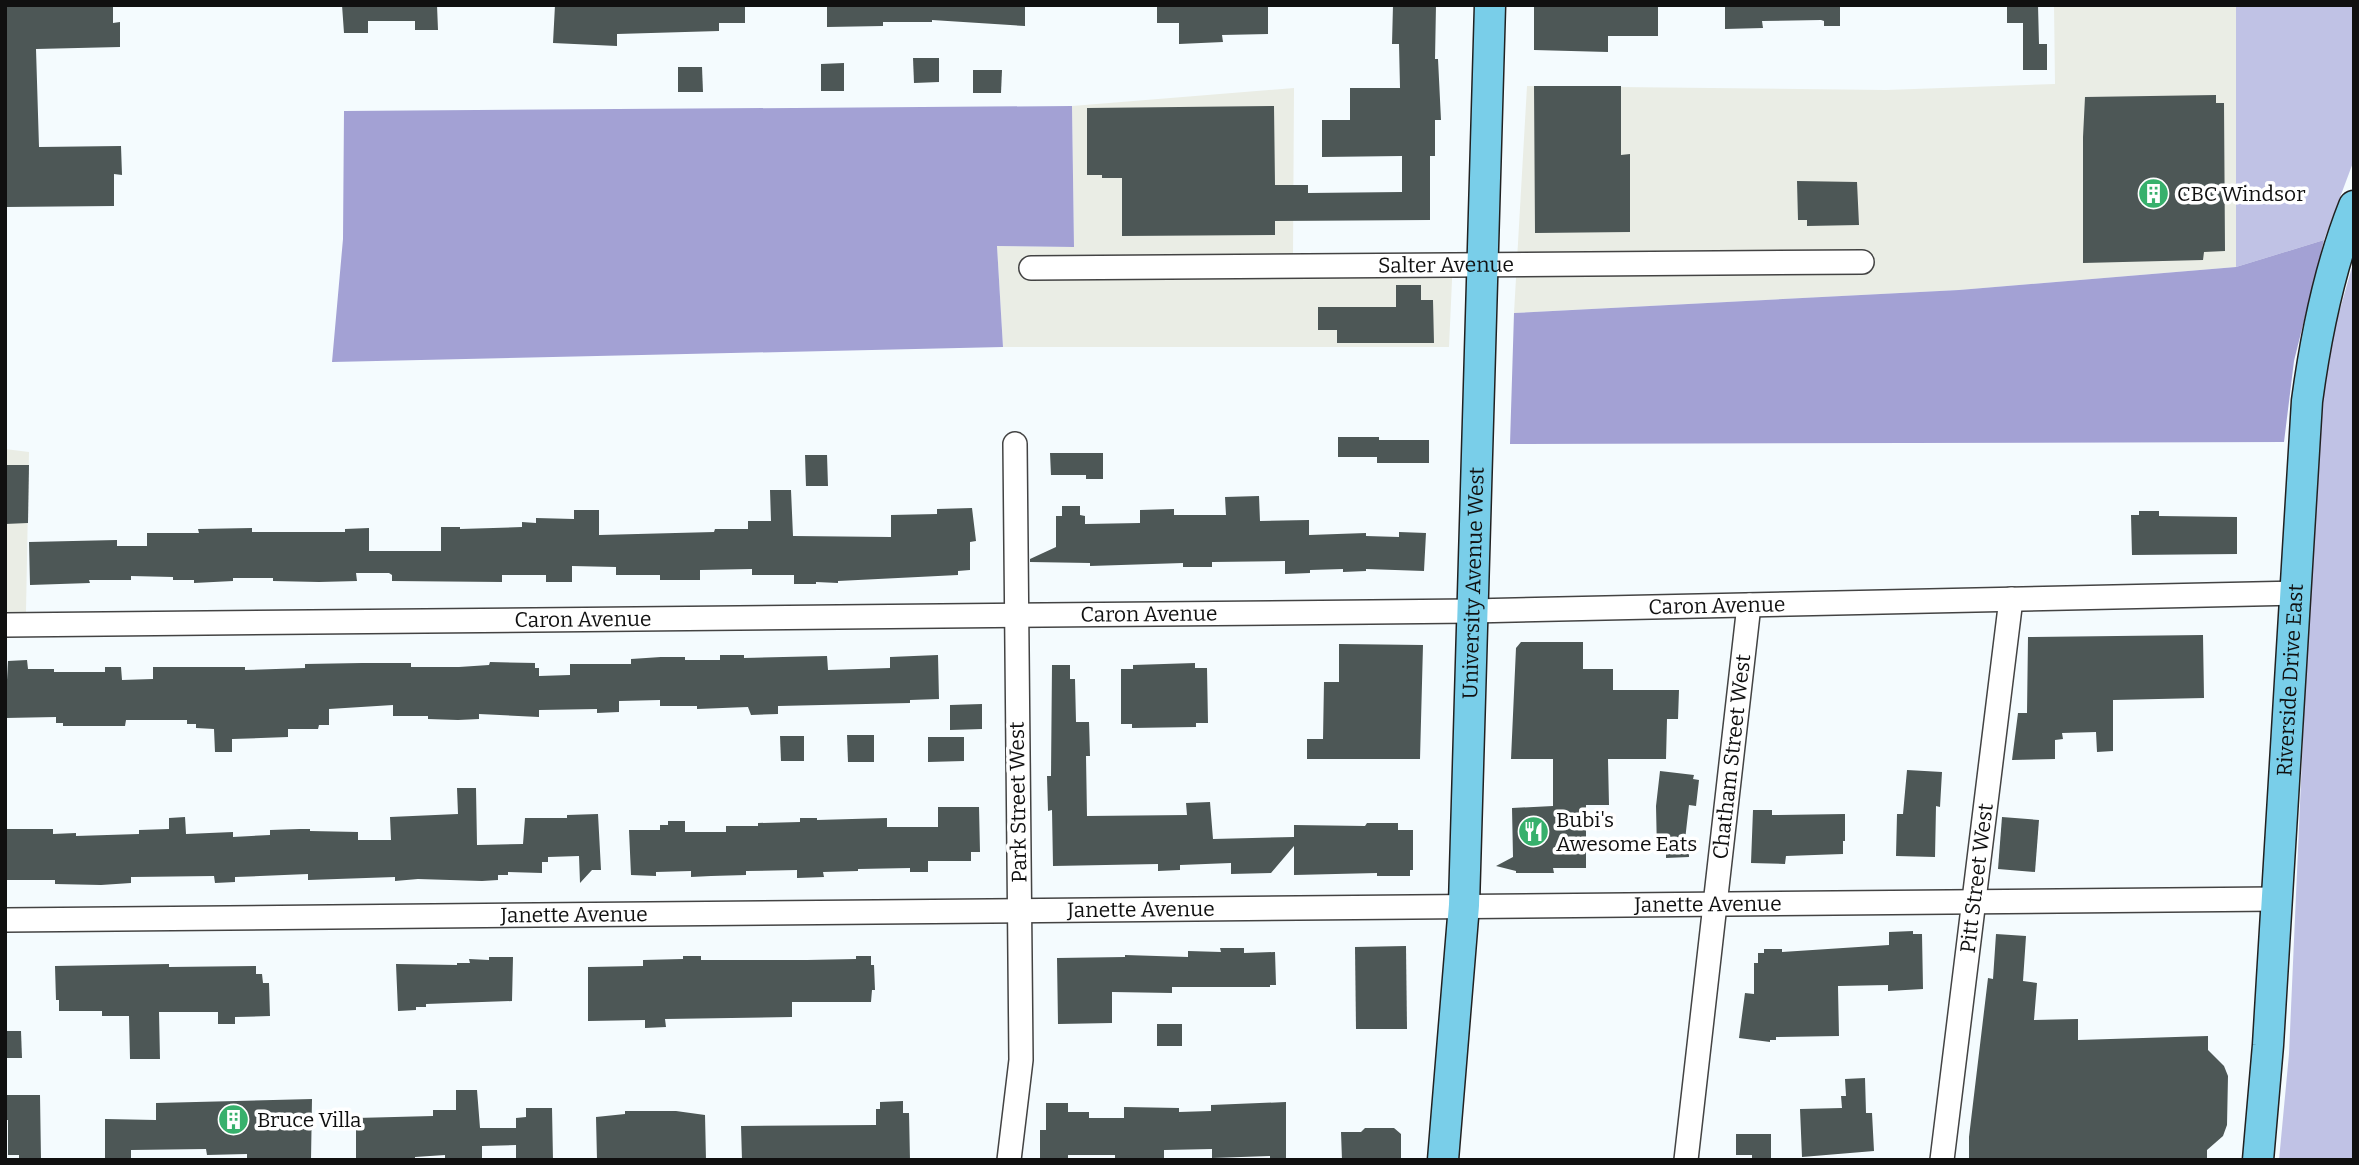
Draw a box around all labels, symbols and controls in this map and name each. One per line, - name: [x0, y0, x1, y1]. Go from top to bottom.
- building icon: CBC Windsor: [2137, 177, 2171, 211]
- place label: CBC Windsor: [2177, 181, 2305, 207]
- street label: Salter Avenue: [1378, 252, 1514, 278]
- street label: University Avenue West: [1457, 466, 1490, 699]
- street label: Riverside Drive East: [2271, 583, 2309, 777]
- street label: Caron Avenue: [1648, 591, 1786, 620]
- street label: Caron Avenue: [1080, 600, 1218, 628]
- street label: Caron Avenue: [514, 606, 652, 633]
- street label: Chatham Street West: [1707, 652, 1756, 861]
- street label: Park Street West: [1004, 721, 1032, 883]
- street label: Pitt Street West: [1955, 801, 1999, 954]
- place label: Bubi's Awesome Eats: [1556, 807, 1697, 857]
- restaurant icon: Bubi's Awesome Eats: [1516, 815, 1550, 849]
- street label: Janette Avenue: [1633, 891, 1782, 918]
- street label: Janette Avenue: [1066, 896, 1215, 923]
- street label: Janette Avenue: [499, 901, 648, 928]
- building icon: Bruce Villa: [217, 1103, 251, 1137]
- place label: Bruce Villa: [257, 1107, 362, 1133]

